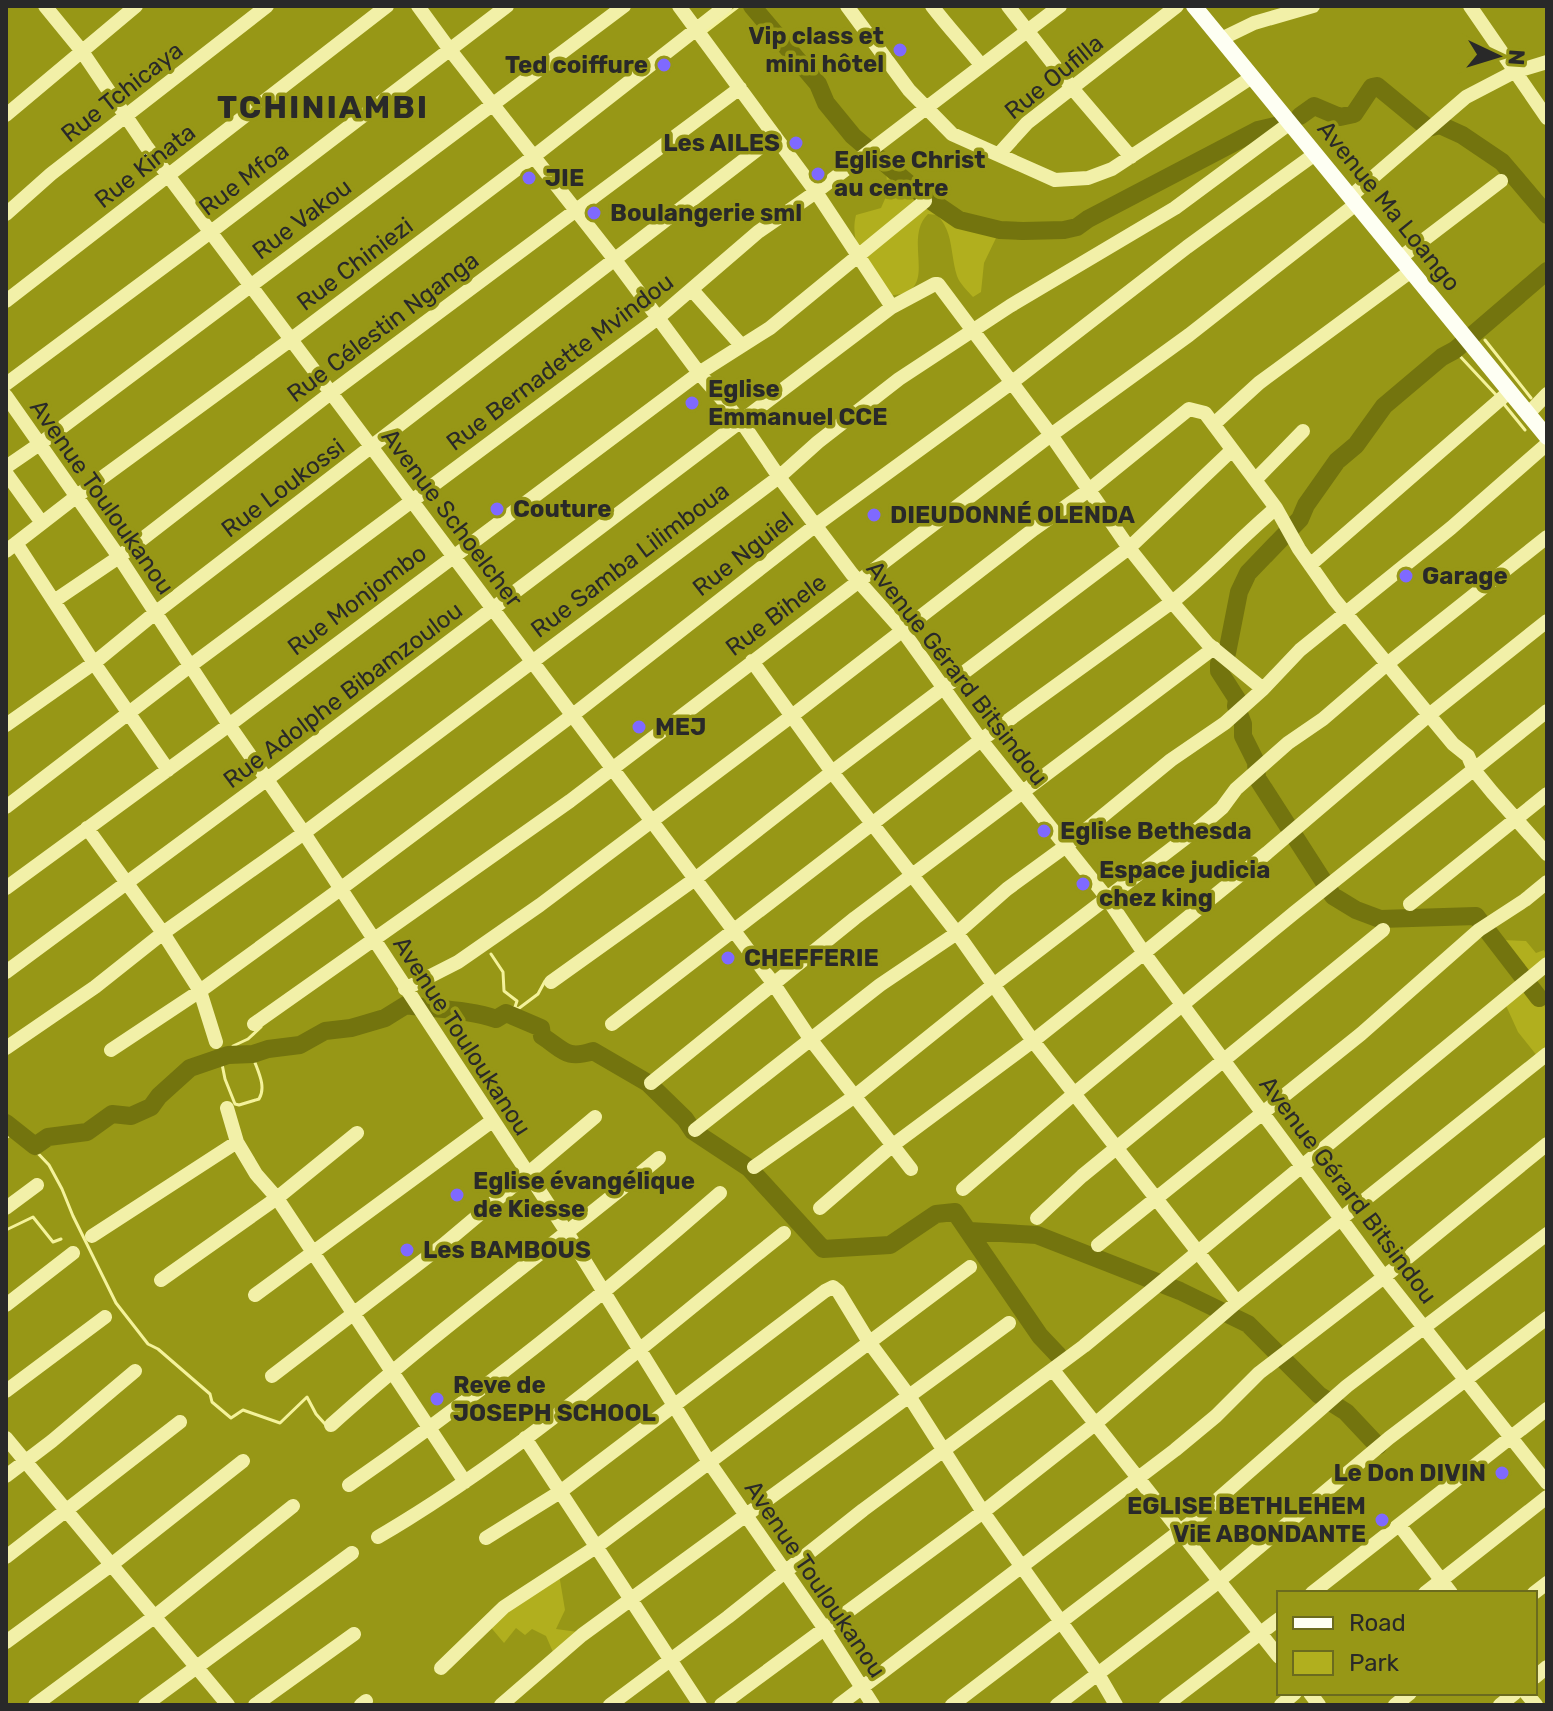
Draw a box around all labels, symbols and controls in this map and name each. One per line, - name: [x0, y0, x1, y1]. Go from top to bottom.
- north arrow: [1457, 16, 1537, 96]
- place label: Vip class et mini hôtel: [748, 22, 884, 78]
- street label: Rue Oufilla: [999, 29, 1109, 125]
- street label: Rue Tchicaya: [56, 36, 188, 148]
- marker: Vip class et mini hôtel: [891, 41, 909, 59]
- text: N: [1502, 49, 1530, 66]
- place label: Ted coiffure: [505, 51, 648, 79]
- marker: Ted coiffure: [655, 56, 673, 74]
- district label: TCHINIAMBI: [217, 88, 429, 126]
- street label: Avenue Ma Loango: [1312, 115, 1466, 297]
- street label: Rue Kinata: [89, 118, 201, 214]
- place label: Les AILES: [663, 129, 780, 157]
- marker: Les AILES: [787, 134, 805, 152]
- street label: Rue Mfoa: [194, 136, 294, 222]
- place label: Eglise Christ au centre: [834, 146, 986, 202]
- place label: JIE: [545, 164, 584, 192]
- marker: Eglise Christ au centre: [809, 165, 827, 183]
- marker: JIE: [520, 169, 538, 187]
- street label: Rue Vakou: [247, 173, 357, 265]
- place label: Boulangerie sml: [610, 199, 802, 227]
- marker: Boulangerie sml: [585, 204, 603, 222]
- street label: Rue Chiniezi: [292, 211, 418, 317]
- street label: Rue Célestin Nganga: [282, 246, 484, 408]
- street label: Rue Bernadette Mvindou: [441, 268, 679, 456]
- place label: Eglise Emmanuel CCE: [708, 375, 888, 431]
- street label: Avenue Touloukanou: [24, 394, 180, 600]
- marker: Eglise Emmanuel CCE: [683, 394, 701, 412]
- street label: Avenue Schoelcher: [376, 423, 528, 613]
- street label: Rue Loukossi: [216, 433, 350, 543]
- street label: Rue Samba Lilimboua: [526, 476, 734, 644]
- place label: Couture: [513, 495, 612, 523]
- marker: Couture: [488, 500, 506, 518]
- place label: DIEUDONNÉ OLENDA: [890, 501, 1135, 529]
- street label: Rue Nguiel: [687, 506, 799, 602]
- marker: DIEUDONNÉ OLENDA: [865, 506, 883, 524]
- street label: Rue Monjombo: [282, 539, 432, 661]
- street label: Avenue Gérard Bitsindou: [861, 555, 1053, 791]
- place label: Garage: [1422, 562, 1508, 590]
- marker: Garage: [1397, 567, 1415, 585]
- street label: Rue Bihele: [720, 568, 832, 662]
- street label: Rue Adolphe Bibamzoulou: [218, 596, 468, 794]
- place label: MEJ: [655, 713, 706, 741]
- marker: MEJ: [630, 718, 648, 736]
- place label: Eglise Bethesda: [1060, 817, 1252, 845]
- marker: Eglise Bethesda: [1035, 822, 1053, 840]
- place label: Espace judicia chez king: [1099, 856, 1270, 912]
- marker: Espace judicia chez king: [1074, 875, 1092, 893]
- street label: Avenue Touloukanou: [387, 931, 537, 1141]
- place label: CHEFFERIE: [744, 944, 879, 972]
- marker: CHEFFERIE: [719, 949, 737, 967]
- street label: Avenue Gérard Bitsindou: [1253, 1071, 1443, 1309]
- place label: Eglise évangélique de Kiesse: [473, 1167, 695, 1223]
- marker: Eglise évangélique de Kiesse: [448, 1186, 466, 1204]
- place label: Les BAMBOUS: [423, 1236, 591, 1264]
- marker: Les BAMBOUS: [398, 1241, 416, 1259]
- place label: Reve de JOSEPH SCHOOL: [453, 1371, 656, 1427]
- marker: Reve de JOSEPH SCHOOL: [428, 1390, 446, 1408]
- place label: Le Don DIVIN: [1333, 1459, 1486, 1487]
- marker: Le Don DIVIN: [1493, 1464, 1511, 1482]
- street label: Avenue Touloukanou: [739, 1475, 891, 1683]
- place label: EGLISE BETHLEHEM ViE ABONDANTE: [1127, 1492, 1366, 1548]
- marker: EGLISE BETHLEHEM ViE ABONDANTE: [1373, 1511, 1391, 1529]
- legend: [1277, 1591, 1537, 1695]
- text: Road: [1349, 1609, 1406, 1637]
- text: Park: [1349, 1649, 1400, 1677]

